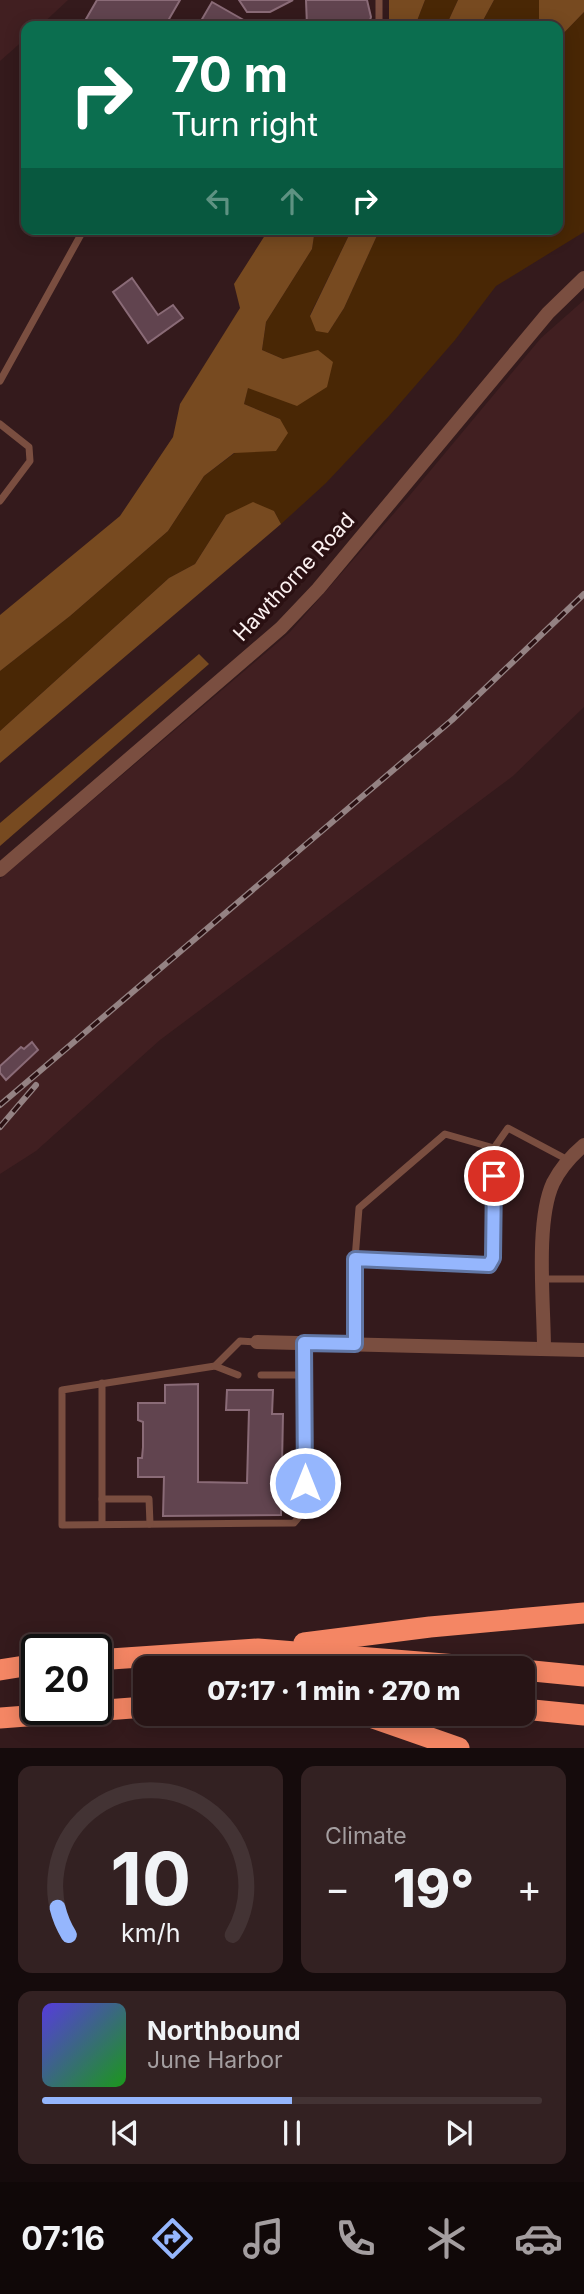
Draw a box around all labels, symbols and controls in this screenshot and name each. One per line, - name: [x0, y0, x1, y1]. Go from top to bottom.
- text: 70 m: [171, 45, 288, 104]
- icon: right: [56, 49, 147, 140]
- text: Turn right: [171, 105, 318, 144]
- icon: left: [200, 182, 238, 220]
- icon: ahead: [273, 182, 311, 220]
- icon: right: [346, 182, 384, 220]
- street label: Hawthorne Road: [228, 507, 359, 646]
- pin: [464, 1146, 524, 1206]
- icon: arrive: [475, 1157, 513, 1195]
- position arrow: [268, 1446, 342, 1520]
- speed limit sign: 20: [21, 1634, 112, 1725]
- text: 07:17 · 1 min · 270 m: [207, 1675, 461, 1706]
- text: Climate: [325, 1822, 407, 1850]
- text: 10: [110, 1835, 191, 1924]
- text: 19°: [393, 1857, 474, 1920]
- text: −: [325, 1865, 350, 1911]
- text: +: [517, 1865, 542, 1911]
- text: km/h: [121, 1918, 180, 1948]
- text: Northbound: [147, 2015, 301, 2046]
- text: June Harbor: [147, 2046, 283, 2074]
- icon: previous: [106, 2114, 144, 2152]
- icon: pause: [273, 2114, 311, 2152]
- icon: next: [440, 2114, 478, 2152]
- icon: directions: [148, 2214, 197, 2263]
- icon: music: [239, 2214, 288, 2263]
- icon: phone: [331, 2214, 380, 2263]
- icon: climate: [422, 2214, 471, 2263]
- icon: car: [514, 2214, 563, 2263]
- text: 07:16: [21, 2219, 105, 2258]

